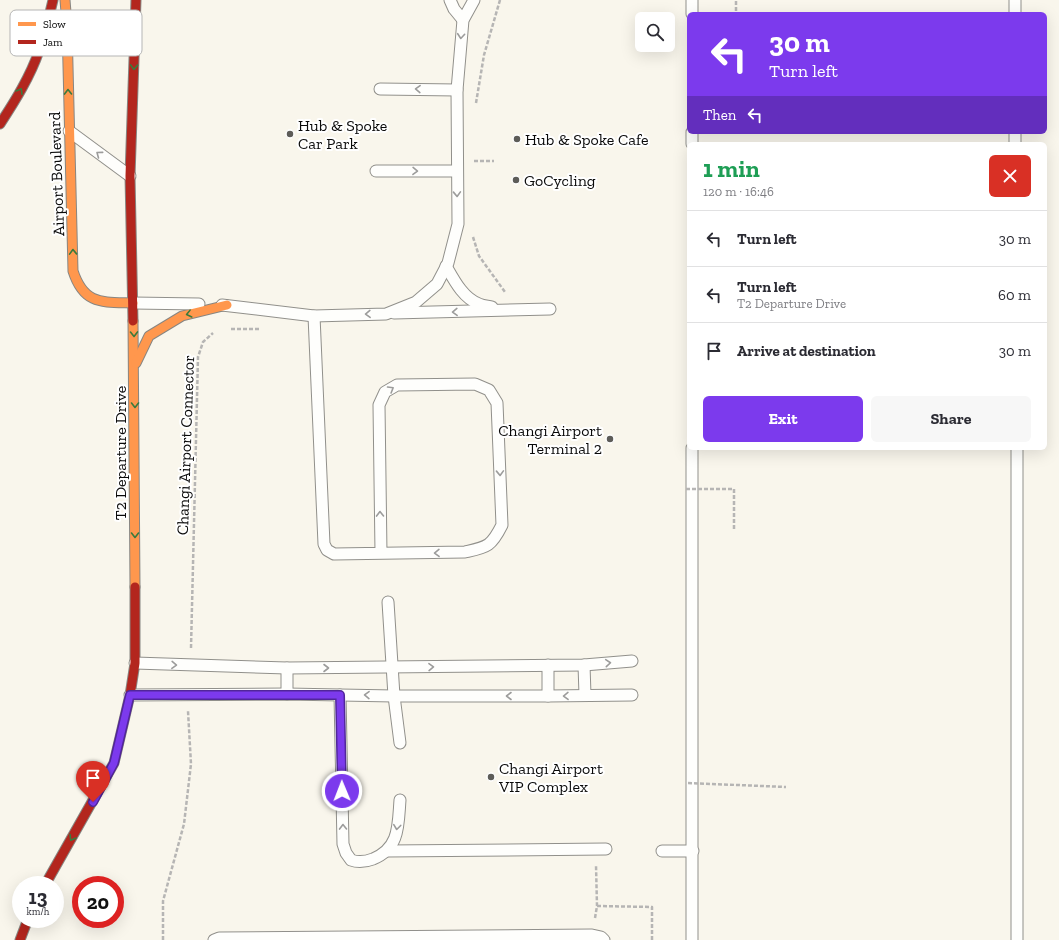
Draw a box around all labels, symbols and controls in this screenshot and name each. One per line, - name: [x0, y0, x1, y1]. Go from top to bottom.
- legend: [10, 10, 142, 56]
- map controls: [635, 12, 675, 52]
- button: search: [635, 12, 675, 52]
- text: Slow: [43, 18, 66, 31]
- text: 30 m: [769, 26, 830, 59]
- icon: left: [703, 28, 755, 80]
- one-way arrow: [457, 33, 466, 39]
- text: Jam: [43, 36, 63, 49]
- text: Turn left: [769, 60, 838, 82]
- one-way arrow: [129, 64, 138, 70]
- one-way arrow: [415, 85, 421, 94]
- one-way arrow: [15, 88, 23, 95]
- one-way arrow: [64, 89, 73, 95]
- icon: left: [744, 104, 766, 126]
- text: Then: [703, 106, 736, 124]
- street label: Airport Boulevard: [45, 111, 68, 237]
- place label: Hub & Spoke Car Park: [298, 116, 387, 153]
- marker: Hub & Spoke Car Park: [285, 129, 295, 139]
- place label: Hub & Spoke Cafe: [525, 130, 649, 149]
- marker: Hub & Spoke Cafe: [512, 134, 522, 144]
- one-way arrow: [97, 152, 104, 159]
- text: 1 min: [703, 154, 760, 183]
- button: close: [989, 155, 1031, 197]
- one-way arrow: [412, 167, 418, 175]
- place label: GoCycling: [524, 171, 596, 190]
- marker: GoCycling: [511, 175, 521, 185]
- text: 120 m · 16:46: [703, 184, 774, 199]
- one-way arrow: [453, 191, 462, 197]
- icon: left: [703, 228, 725, 250]
- text: Turn left: [737, 230, 797, 248]
- text: 30 m: [999, 230, 1031, 248]
- one-way arrow: [69, 249, 77, 255]
- text: Turn left: [737, 278, 797, 296]
- icon: left: [703, 284, 725, 306]
- text: 60 m: [998, 286, 1031, 304]
- text: T2 Departure Drive: [737, 296, 846, 311]
- one-way arrow: [452, 308, 458, 316]
- one-way arrow: [186, 310, 192, 318]
- one-way arrow: [365, 310, 371, 318]
- one-way arrow: [130, 331, 138, 337]
- icon: arrive: [703, 340, 725, 362]
- text: Arrive at destination: [737, 342, 876, 360]
- text: 30 m: [999, 342, 1031, 360]
- street label: Changi Airport Connector: [173, 354, 198, 535]
- street label: T2 Departure Drive: [111, 386, 130, 520]
- one-way arrow: [386, 387, 393, 394]
- button: Exit: [703, 396, 863, 442]
- button: Share: [871, 396, 1031, 442]
- one-way arrow: [131, 402, 139, 408]
- place label: Changi Airport Terminal 2: [498, 421, 602, 458]
- marker: Changi Airport Terminal 2: [605, 434, 615, 444]
- one-way arrow: [496, 470, 504, 476]
- one-way arrow: [376, 511, 384, 517]
- one-way arrow: [131, 532, 139, 538]
- one-way arrow: [434, 548, 440, 557]
- one-way arrow: [605, 658, 611, 667]
- one-way arrow: [171, 660, 177, 669]
- one-way arrow: [428, 663, 434, 671]
- one-way arrow: [323, 664, 329, 672]
- one-way arrow: [364, 691, 370, 699]
- one-way arrow: [563, 691, 569, 700]
- one-way arrow: [506, 692, 512, 700]
- place label: Changi Airport VIP Complex: [498, 759, 603, 796]
- pin: [76, 761, 110, 802]
- icon: arrive: [82, 767, 104, 789]
- position arrow: [321, 770, 363, 812]
- marker: Changi Airport VIP Complex: [486, 772, 496, 782]
- one-way arrow: [339, 824, 347, 830]
- one-way arrow: [393, 824, 402, 830]
- one-way arrow: [70, 834, 77, 841]
- speed limit sign: 20: [72, 876, 124, 928]
- text: 13: [29, 885, 47, 909]
- text: km/h: [27, 906, 49, 918]

